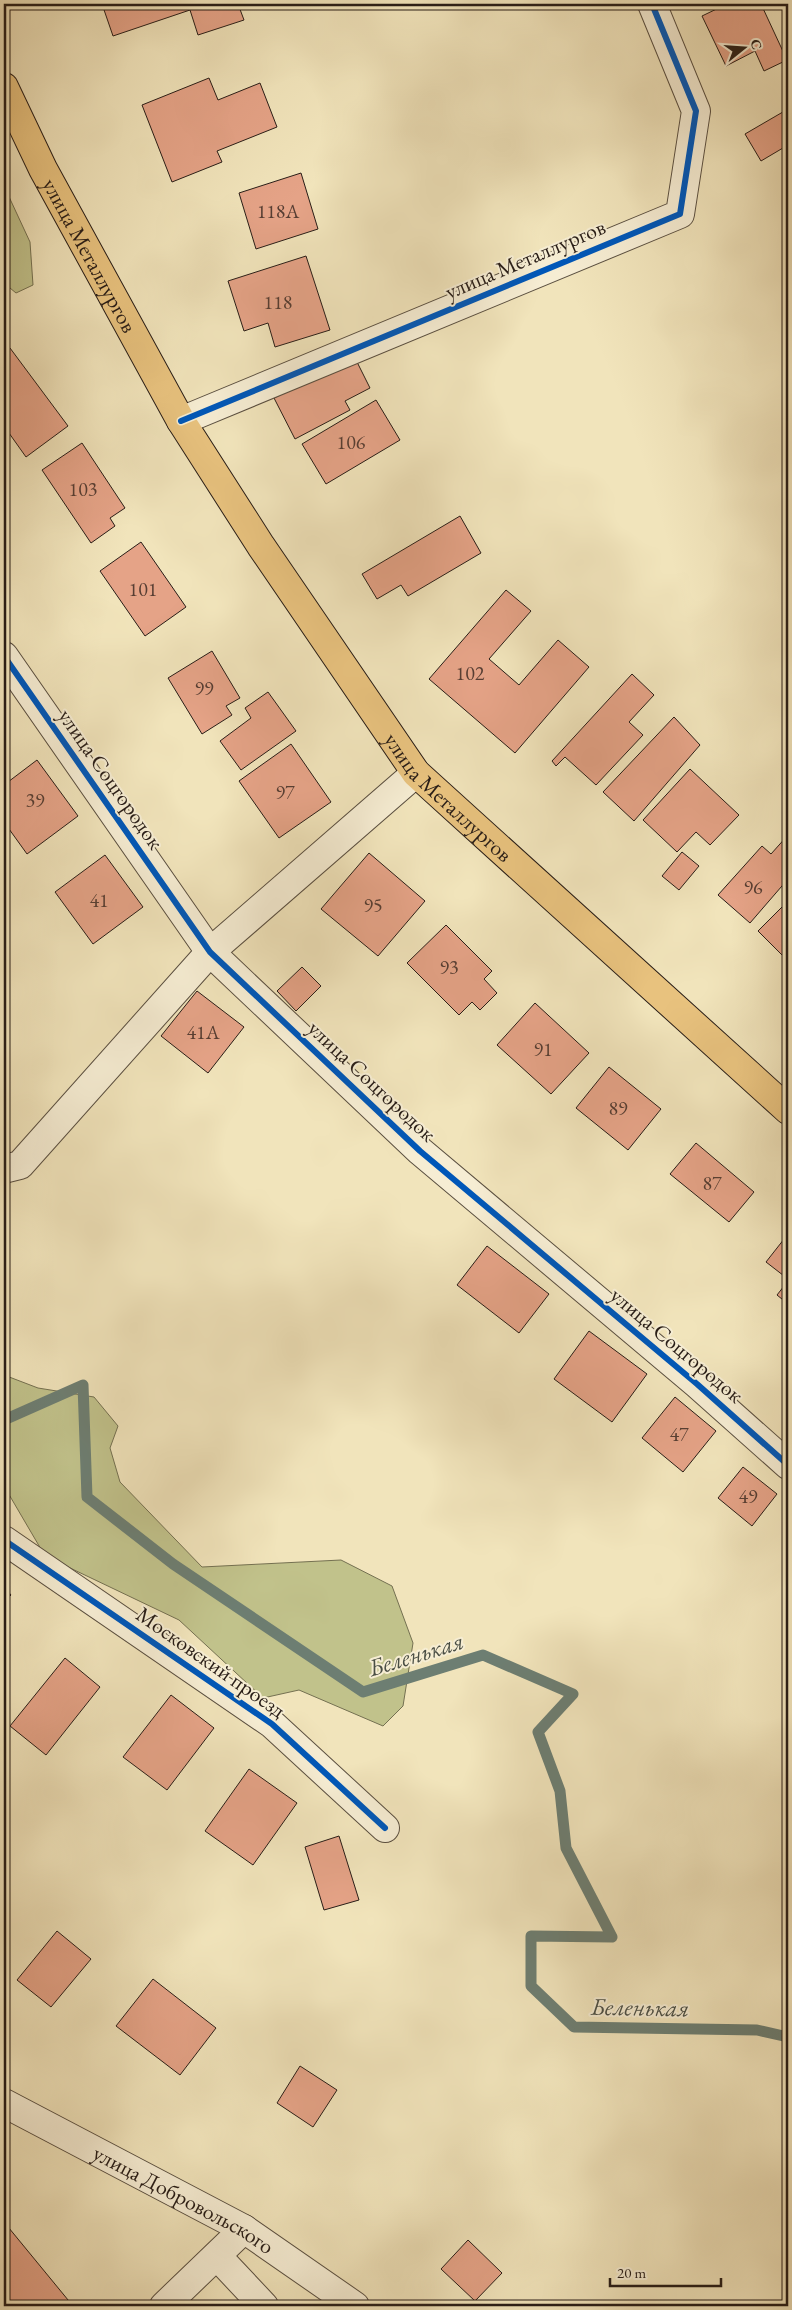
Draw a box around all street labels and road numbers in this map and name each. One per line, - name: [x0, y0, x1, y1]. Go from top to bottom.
- street label: улица Металлургов: [36, 173, 144, 337]
- street label: улица Металлургов: [440, 212, 610, 306]
- street label: улица Соцгородок: [52, 703, 171, 855]
- street label: улица Металлургов: [378, 727, 519, 868]
- street label: улица Соцгородок: [302, 1014, 443, 1148]
- street label: улица Соцгородок: [604, 1281, 750, 1410]
- street label: Московский проезд: [131, 1600, 291, 1724]
- street label: улица Добровольского: [88, 2138, 280, 2260]

